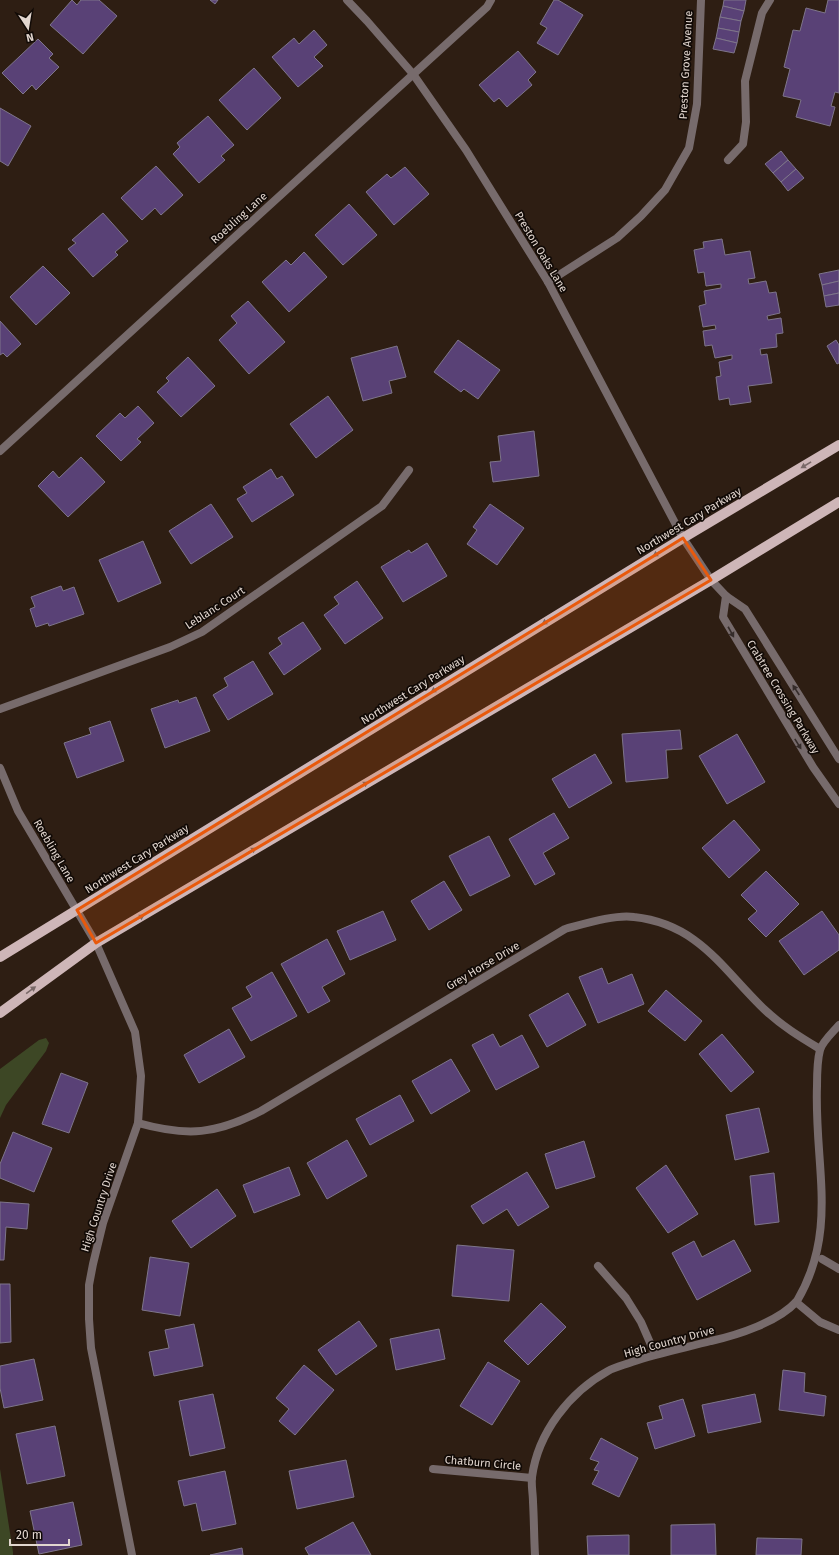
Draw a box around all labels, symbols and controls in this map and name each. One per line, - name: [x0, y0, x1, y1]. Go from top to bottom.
- north arrow: [8, 8, 48, 48]
- street label: Preston Grove Avenue: [677, 10, 695, 120]
- text: N: [25, 30, 35, 44]
- street label: Roebling Lane: [208, 190, 270, 246]
- street label: Preston Oaks Lane: [512, 209, 570, 295]
- one-way arrow: [800, 461, 812, 468]
- street label: Northwest Cary Parkway: [634, 484, 744, 557]
- one-way arrow: [653, 549, 663, 557]
- street label: Leblanc Court: [183, 584, 247, 632]
- one-way arrow: [541, 618, 553, 625]
- one-way arrow: [728, 626, 735, 638]
- street label: Crabtree Crossing Parkway: [744, 638, 822, 757]
- street label: Northwest Cary Parkway: [359, 652, 468, 727]
- one-way arrow: [792, 685, 800, 695]
- one-way arrow: [430, 686, 442, 693]
- one-way arrow: [795, 738, 802, 749]
- one-way arrow: [357, 782, 369, 789]
- street label: Roebling Lane: [31, 817, 77, 885]
- street label: Northwest Cary Parkway: [83, 821, 192, 896]
- one-way arrow: [245, 848, 257, 855]
- one-way arrow: [133, 914, 145, 921]
- street label: Grey Horse Drive: [444, 939, 522, 993]
- one-way arrow: [26, 986, 36, 994]
- street label: High Country Drive: [78, 1161, 120, 1253]
- street label: High Country Drive: [622, 1324, 716, 1360]
- street label: Chatburn Circle: [444, 1453, 522, 1473]
- scale bar: [10, 1521, 69, 1547]
- text: 20 m: [16, 1528, 42, 1542]

